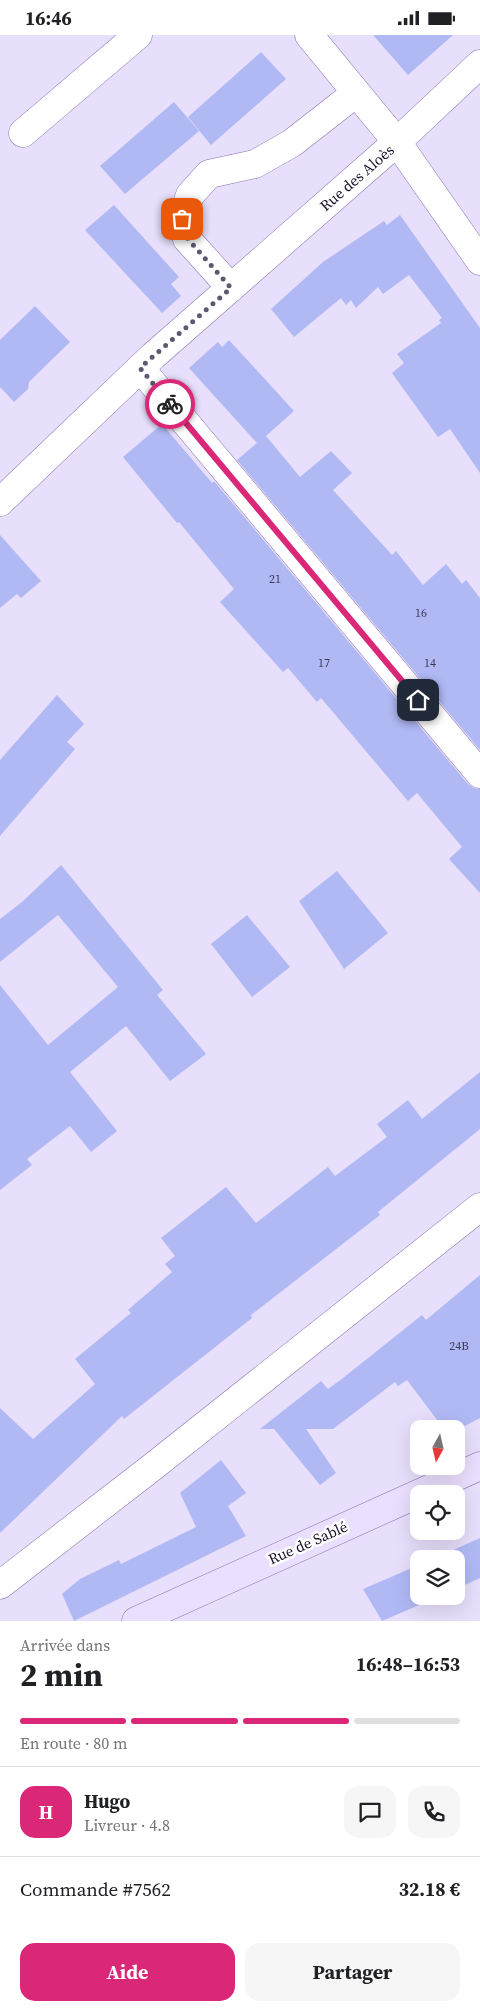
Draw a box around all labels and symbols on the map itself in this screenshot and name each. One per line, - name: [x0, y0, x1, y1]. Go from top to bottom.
- street label: Rue des Aloès: [315, 139, 398, 216]
- pin: [161, 198, 203, 240]
- courier: [145, 379, 195, 429]
- house number: 21: [269, 571, 281, 587]
- house number: 16: [415, 605, 427, 621]
- house number: 17: [318, 655, 330, 671]
- house number: 14: [424, 655, 436, 671]
- pin: [397, 679, 439, 721]
- house number: 24B: [449, 1338, 469, 1354]
- north arrow: [410, 1420, 465, 1475]
- street label: Rue de Sablé: [265, 1516, 351, 1569]

